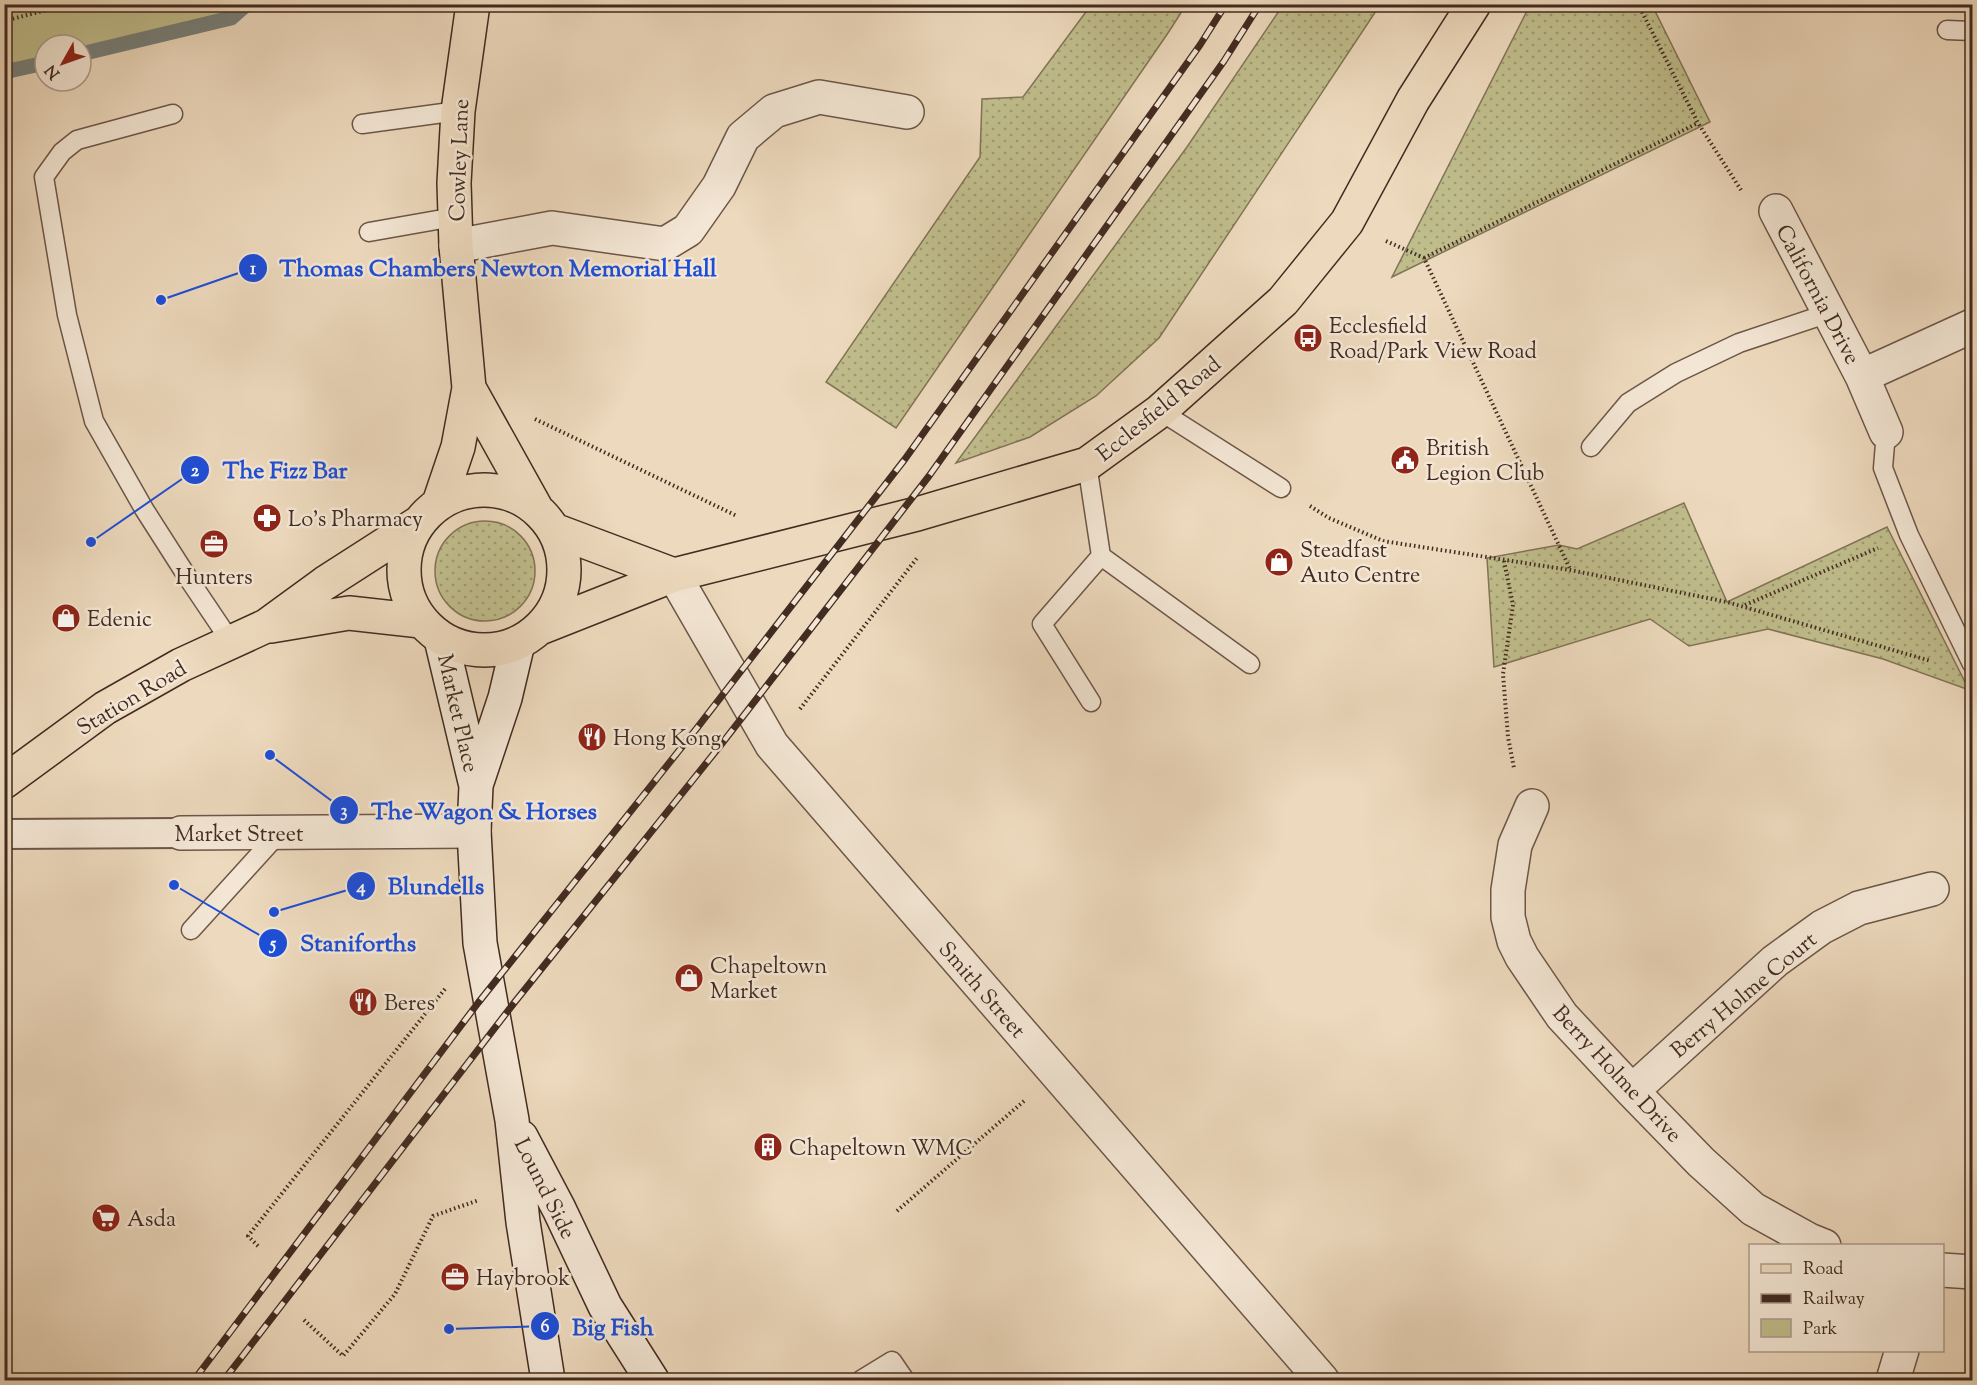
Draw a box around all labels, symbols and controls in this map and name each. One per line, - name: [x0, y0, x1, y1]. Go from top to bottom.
- north arrow: [33, 33, 93, 93]
- text: N: [40, 59, 66, 83]
- street label: Cowley Lane: [443, 98, 479, 222]
- street label: California Drive: [1766, 220, 1867, 371]
- callout: Thomas Chambers Newton Memorial Hall: [238, 247, 729, 289]
- text: Thomas Chambers Newton Memorial Hall: [279, 253, 717, 287]
- text: 1: [250, 257, 257, 283]
- place label: Ecclesfield Road/Park View Road: [1329, 312, 1537, 369]
- bus stop icon: Ecclesfield Road/Park View Road: [1292, 322, 1324, 354]
- street label: Ecclesfield Road: [1091, 350, 1229, 471]
- place label: British Legion Club: [1426, 434, 1544, 491]
- public building icon: British Legion Club: [1389, 444, 1421, 476]
- callout: The Fizz Bar: [180, 449, 359, 491]
- text: The Fizz Bar: [223, 455, 348, 489]
- text: 2: [191, 459, 200, 485]
- pharmacy icon: Lo's Pharmacy: [251, 502, 283, 534]
- place label: Lo's Pharmacy: [288, 505, 423, 537]
- office icon: Hunters: [198, 528, 230, 560]
- place label: Steadfast Auto Centre: [1300, 536, 1420, 593]
- shop icon: Steadfast Auto Centre: [1263, 546, 1295, 578]
- place label: Hunters: [175, 563, 253, 595]
- shop icon: Edenic: [50, 602, 82, 634]
- place label: Edenic: [87, 605, 152, 637]
- street label: Market Place: [427, 651, 485, 776]
- street label: Station Road: [71, 654, 194, 745]
- restaurant icon: Hong Kong: [576, 721, 608, 753]
- place label: Hong Kong: [613, 724, 721, 756]
- callout: The Wagon & Horses: [329, 789, 609, 831]
- text: The Wagon & Horses: [371, 796, 597, 830]
- text: 3: [340, 799, 348, 825]
- street label: Market Street: [175, 820, 304, 852]
- callout: Blundells: [346, 865, 496, 907]
- text: Blundells: [388, 871, 484, 905]
- text: 4: [355, 875, 366, 901]
- callout: Staniforths: [258, 922, 428, 964]
- street label: Berry Holme Court: [1665, 925, 1825, 1067]
- text: Staniforths: [300, 928, 416, 962]
- text: 5: [268, 932, 277, 958]
- street label: Smith Street: [930, 935, 1032, 1047]
- place label: Chapeltown Market: [710, 952, 827, 1009]
- shop icon: Chapeltown Market: [673, 962, 705, 994]
- restaurant icon: Beres: [347, 986, 379, 1018]
- place label: Beres: [384, 989, 435, 1021]
- street label: Berry Holme Drive: [1544, 999, 1688, 1151]
- building icon: Chapeltown WMC: [752, 1131, 784, 1163]
- street label: Lound Side: [504, 1133, 582, 1245]
- place label: Chapeltown WMC: [789, 1134, 973, 1166]
- supermarket icon: Asda: [90, 1202, 122, 1234]
- place label: Asda: [127, 1205, 176, 1237]
- legend: [1749, 1244, 1944, 1352]
- text: Road: [1803, 1257, 1843, 1283]
- office icon: Haybrook: [439, 1261, 471, 1293]
- place label: Haybrook: [476, 1264, 570, 1296]
- text: Railway: [1803, 1287, 1865, 1313]
- callout: Big Fish: [530, 1305, 666, 1347]
- text: Big Fish: [572, 1312, 655, 1346]
- text: 6: [541, 1315, 550, 1341]
- text: Park: [1803, 1317, 1838, 1343]

